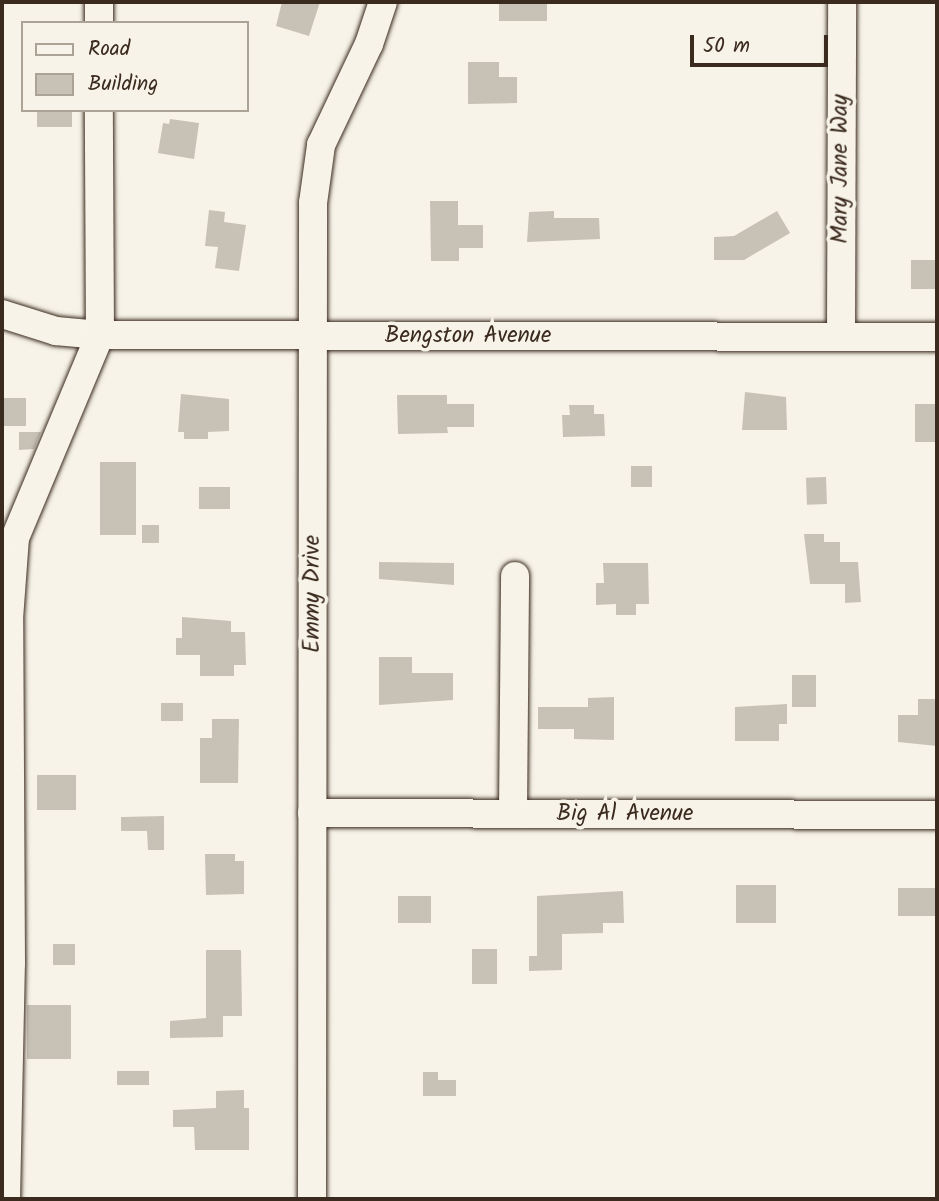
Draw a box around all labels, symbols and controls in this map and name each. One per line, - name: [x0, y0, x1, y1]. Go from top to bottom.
- legend: [21, 21, 248, 112]
- scale bar: [694, 21, 832, 65]
- text: 50 m: [703, 30, 750, 63]
- text: Road: [88, 33, 130, 66]
- text: Building: [88, 68, 158, 101]
- street label: Mary Jane Way: [827, 94, 855, 244]
- street label: Bengston Avenue: [385, 322, 551, 350]
- street label: Emmy Drive: [299, 535, 327, 653]
- street label: Big Al Avenue: [557, 800, 693, 828]

